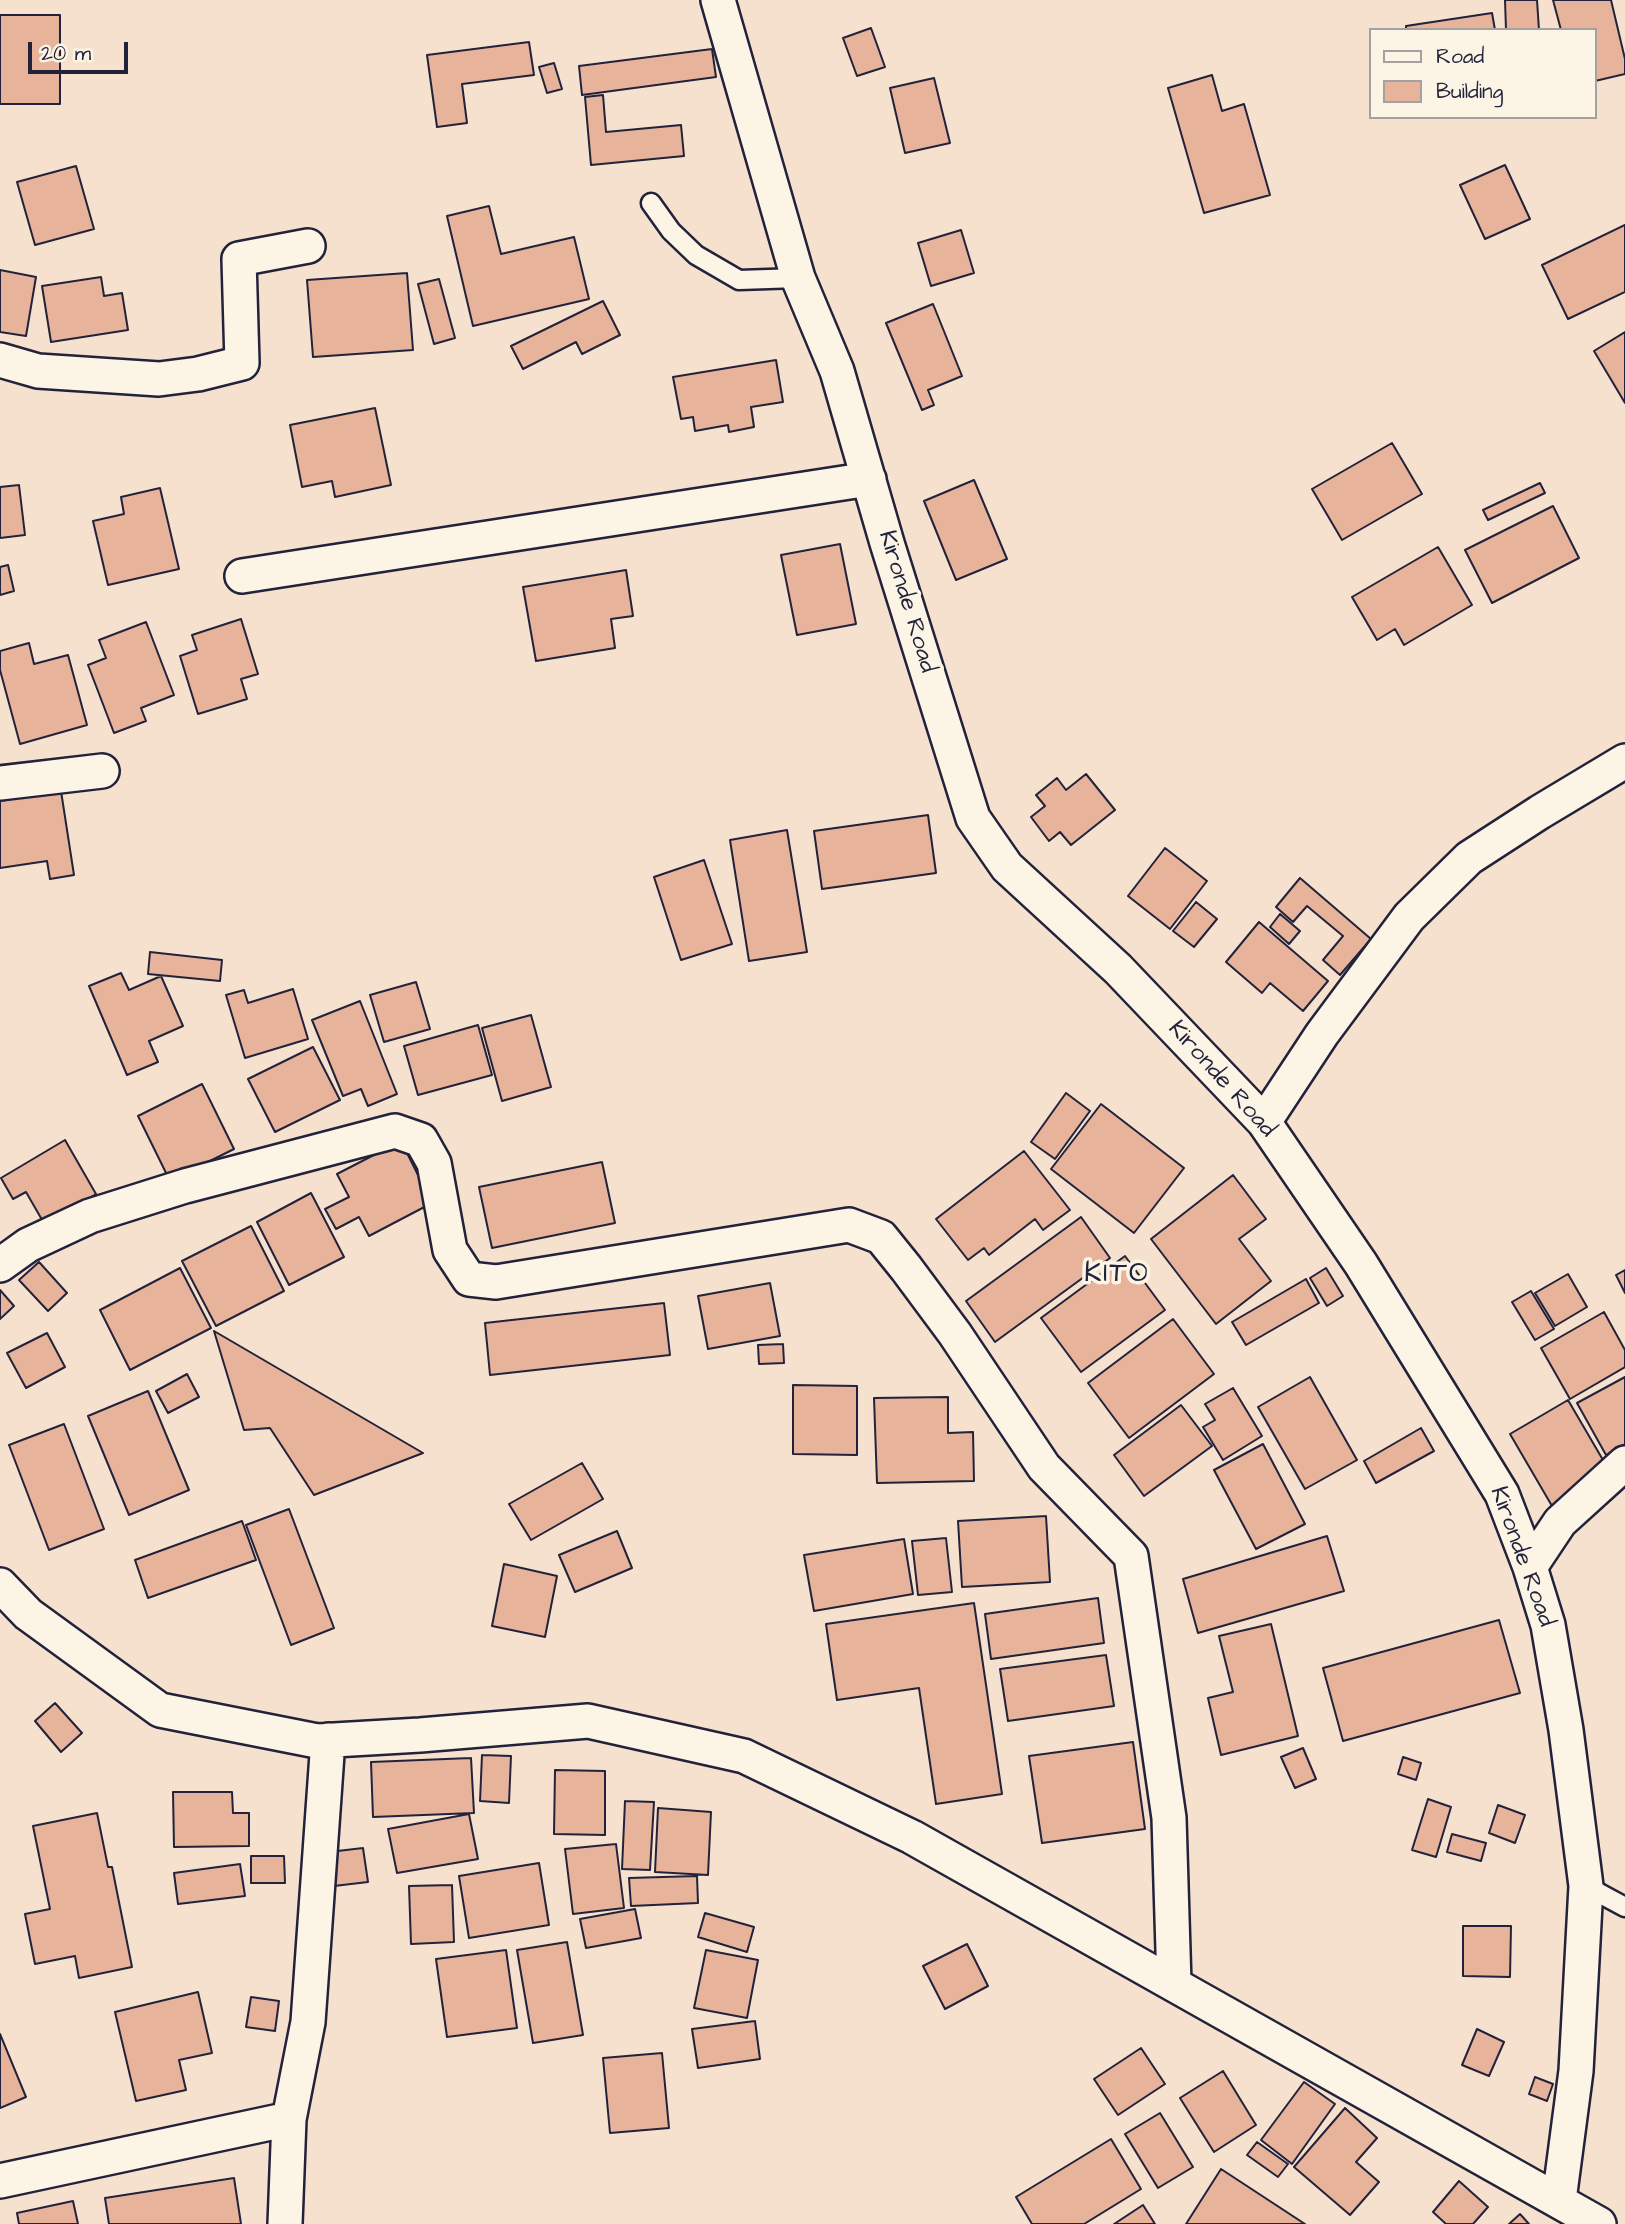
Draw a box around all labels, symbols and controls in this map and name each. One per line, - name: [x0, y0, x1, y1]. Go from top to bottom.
- scale bar: [32, 28, 131, 72]
- legend: [1370, 28, 1597, 119]
- text: 20 m: [41, 39, 91, 68]
- text: Road: [1436, 42, 1484, 71]
- text: Building: [1436, 77, 1503, 106]
- street label: Kironde Road: [871, 528, 941, 676]
- street label: Kironde Road: [1161, 1016, 1281, 1144]
- district label: KITO: [1085, 1258, 1149, 1292]
- street label: Kironde Road: [1482, 1483, 1560, 1631]

